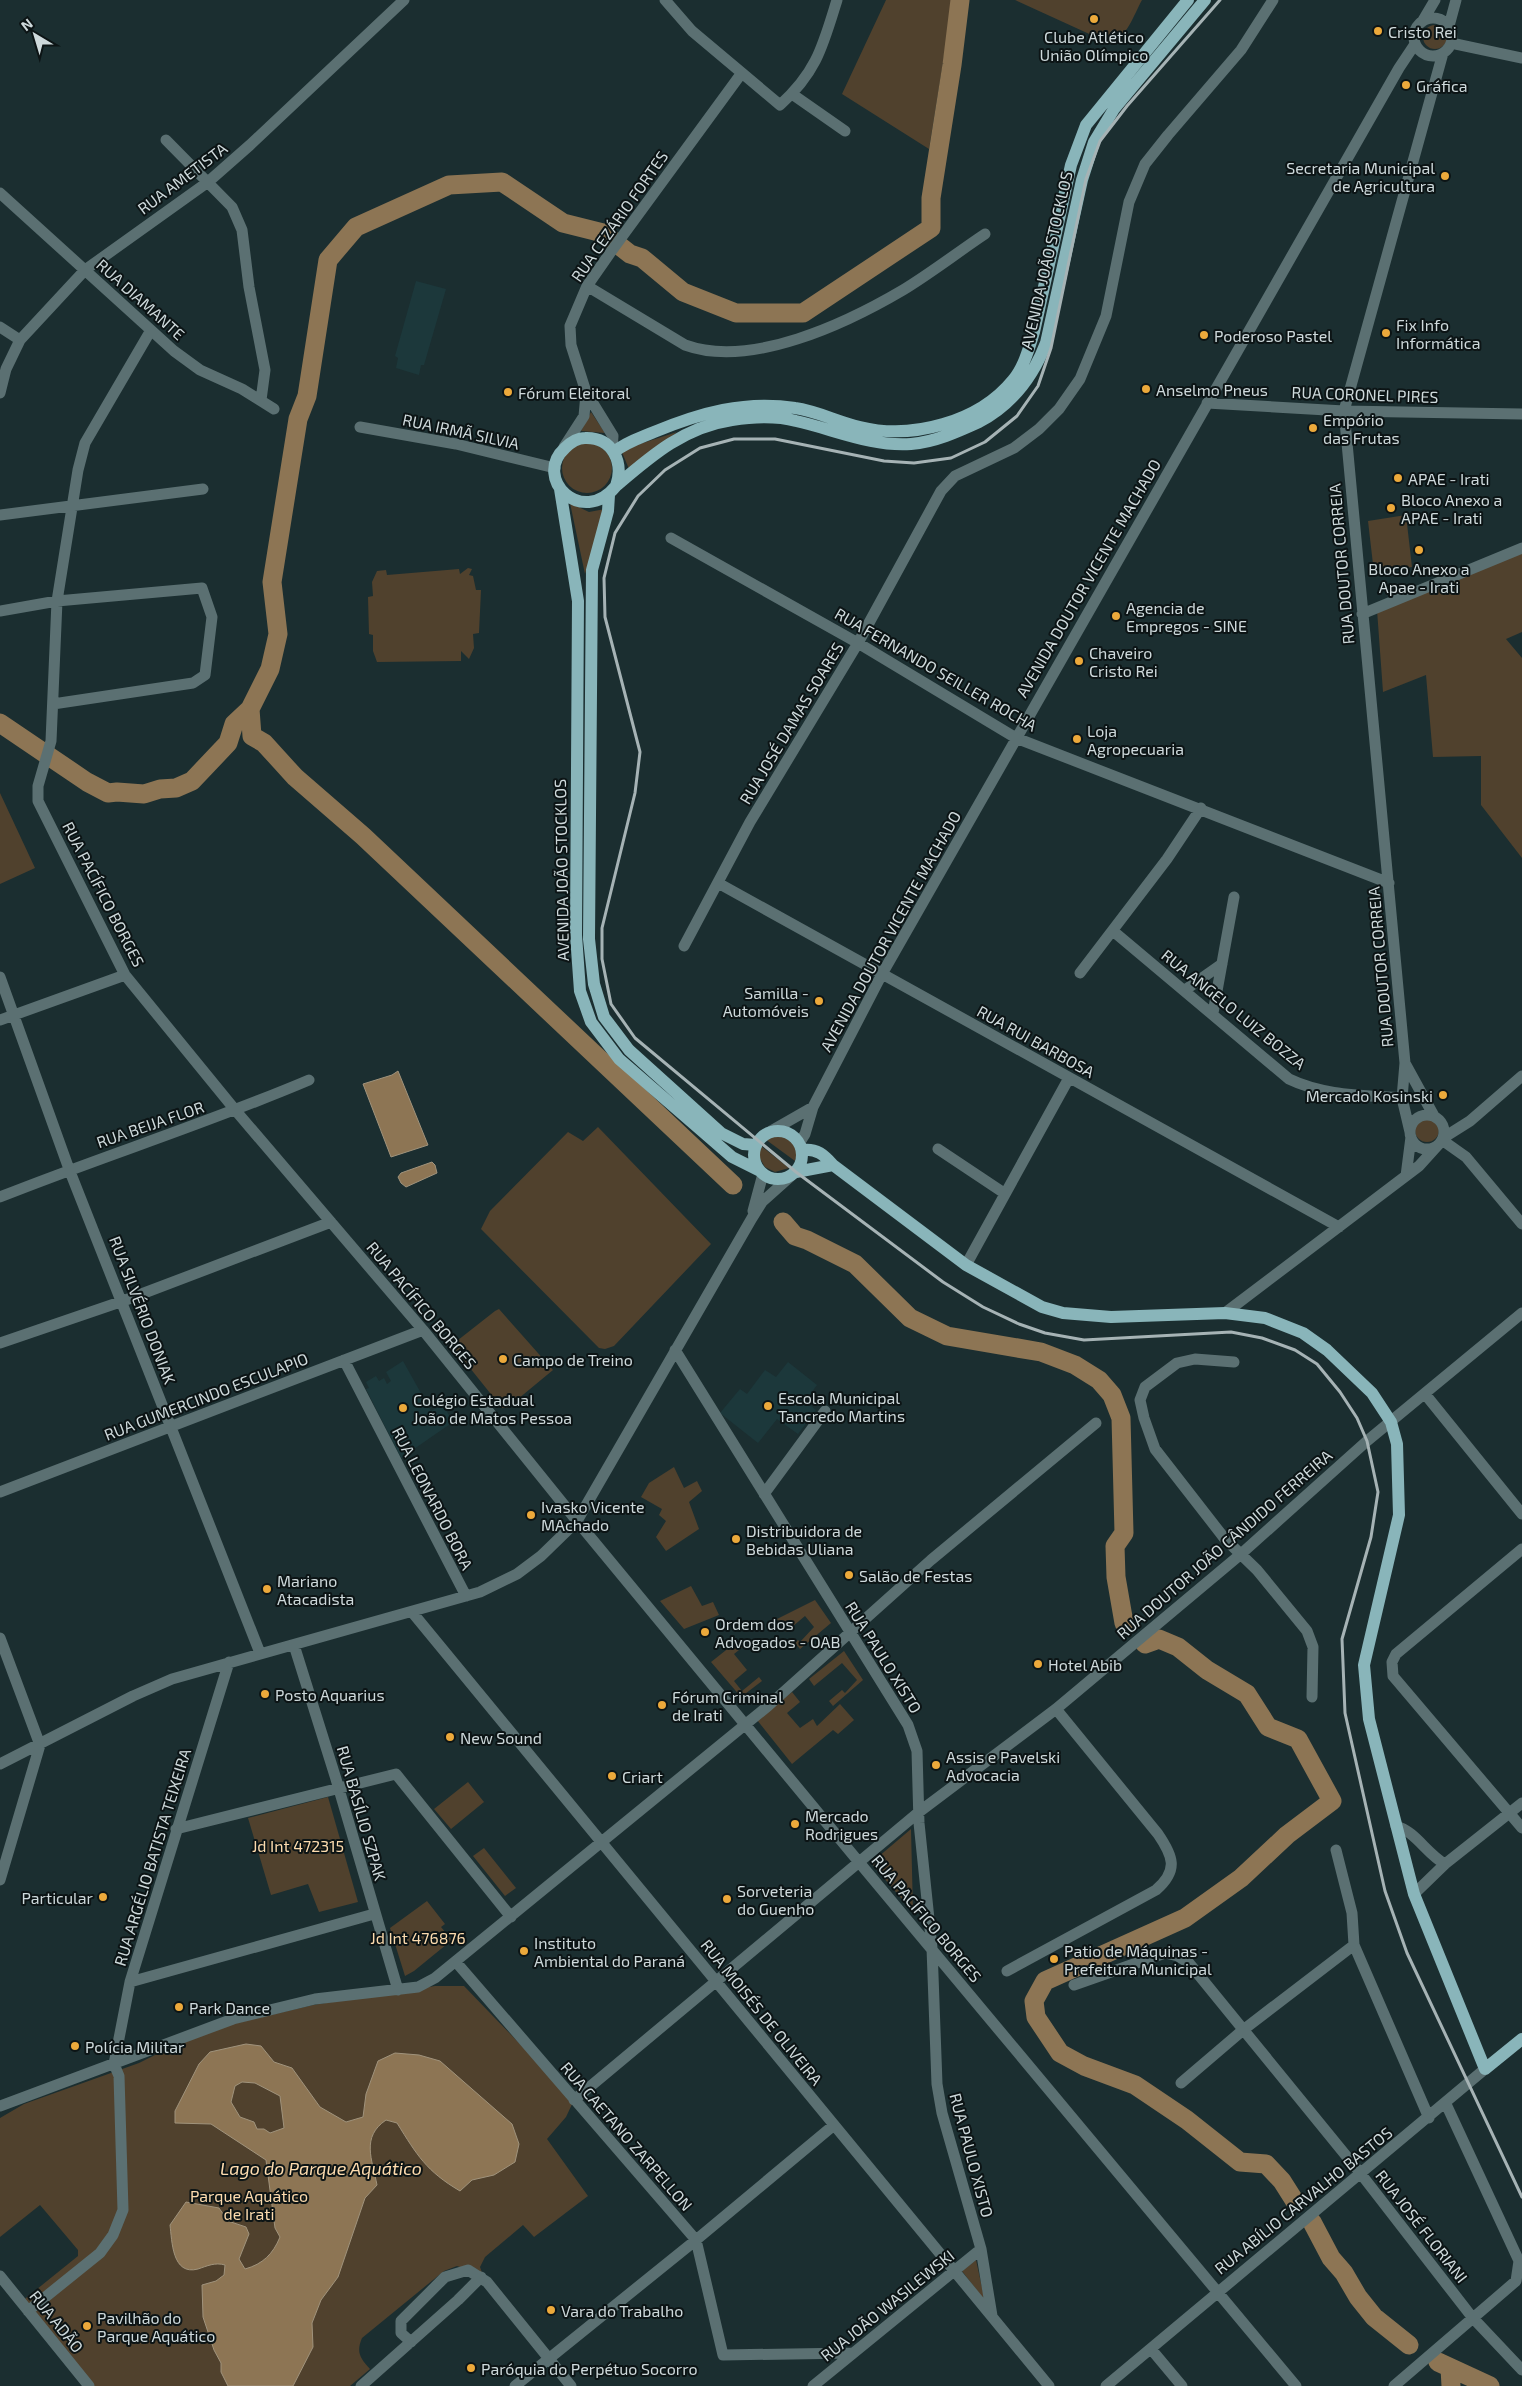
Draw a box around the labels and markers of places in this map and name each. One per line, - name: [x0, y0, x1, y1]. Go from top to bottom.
- marker: Clube Atlético União Olímpico: [1088, 13, 1100, 25]
- place label: Cristo Rei: [1388, 22, 1457, 41]
- marker: Cristo Rei: [1372, 25, 1384, 37]
- place label: Clube Atlético União Olímpico: [1040, 27, 1148, 64]
- place label: Gráfica: [1416, 76, 1468, 95]
- marker: Gráfica: [1400, 79, 1412, 91]
- place label: Secretaria Municipal de Agricultura: [1286, 158, 1435, 195]
- marker: Secretaria Municipal de Agricultura: [1439, 170, 1451, 182]
- place label: Fix Info Informática: [1396, 315, 1480, 352]
- place label: Poderoso Pastel: [1214, 326, 1332, 345]
- marker: Fix Info Informática: [1380, 327, 1392, 339]
- marker: Poderoso Pastel: [1198, 329, 1210, 341]
- place label: Anselmo Pneus: [1156, 380, 1268, 399]
- place label: Fórum Eleitoral: [518, 383, 630, 402]
- marker: Anselmo Pneus: [1140, 383, 1152, 395]
- marker: Fórum Eleitoral: [502, 386, 514, 398]
- place label: Empório das Frutas: [1323, 410, 1400, 447]
- marker: Empório das Frutas: [1307, 422, 1319, 434]
- place label: APAE - Irati: [1408, 469, 1490, 488]
- marker: APAE - Irati: [1392, 472, 1404, 484]
- place label: Bloco Anexo a APAE - Irati: [1401, 490, 1502, 527]
- marker: Bloco Anexo a APAE - Irati: [1385, 502, 1397, 514]
- marker: Bloco Anexo a Apae - Irati: [1413, 544, 1425, 556]
- place label: Bloco Anexo a Apae - Irati: [1368, 559, 1470, 596]
- place label: Agencia de Empregos - SINE: [1126, 598, 1247, 635]
- marker: Agencia de Empregos - SINE: [1110, 610, 1122, 622]
- place label: Chaveiro Cristo Rei: [1089, 643, 1158, 680]
- marker: Chaveiro Cristo Rei: [1073, 655, 1085, 667]
- place label: Loja Agropecuaria: [1087, 721, 1184, 758]
- marker: Loja Agropecuaria: [1071, 733, 1083, 745]
- place label: Samilla - Automóveis: [723, 983, 809, 1020]
- marker: Samilla - Automóveis: [813, 995, 825, 1007]
- place label: Mercado Kosinski: [1306, 1086, 1433, 1105]
- marker: Mercado Kosinski: [1437, 1089, 1449, 1101]
- place label: Campo de Treino: [513, 1350, 633, 1369]
- marker: Campo de Treino: [497, 1353, 509, 1365]
- place label: Escola Municipal Tancredo Martins: [778, 1388, 905, 1425]
- place label: Colégio Estadual João de Matos Pessoa: [413, 1390, 572, 1427]
- marker: Escola Municipal Tancredo Martins: [762, 1400, 774, 1412]
- marker: Colégio Estadual João de Matos Pessoa: [397, 1402, 409, 1414]
- place label: Ivasko Vicente MAchado: [541, 1497, 645, 1534]
- marker: Ivasko Vicente MAchado: [525, 1509, 537, 1521]
- place label: Distribuidora de Bebidas Uliana: [746, 1521, 862, 1558]
- marker: Distribuidora de Bebidas Uliana: [730, 1533, 742, 1545]
- place label: Salão de Festas: [859, 1566, 972, 1585]
- marker: Salão de Festas: [843, 1569, 855, 1581]
- place label: Mariano Atacadista: [277, 1571, 354, 1608]
- marker: Mariano Atacadista: [261, 1583, 273, 1595]
- place label: Ordem dos Advogados - OAB: [715, 1614, 840, 1651]
- marker: Ordem dos Advogados - OAB: [699, 1626, 711, 1638]
- place label: Hotel Abib: [1048, 1655, 1122, 1674]
- marker: Hotel Abib: [1032, 1658, 1044, 1670]
- place label: Posto Aquarius: [275, 1685, 385, 1704]
- place label: Fórum Criminal de Irati: [672, 1687, 783, 1724]
- marker: Posto Aquarius: [259, 1688, 271, 1700]
- marker: Fórum Criminal de Irati: [656, 1699, 668, 1711]
- place label: New Sound: [460, 1728, 542, 1747]
- marker: New Sound: [444, 1731, 456, 1743]
- place label: Assis e Pavelski Advocacia: [946, 1747, 1060, 1784]
- marker: Assis e Pavelski Advocacia: [930, 1759, 942, 1771]
- place label: Criart: [622, 1767, 663, 1786]
- marker: Criart: [606, 1770, 618, 1782]
- place label: Mercado Rodrigues: [805, 1806, 878, 1843]
- marker: Mercado Rodrigues: [789, 1818, 801, 1830]
- place label: Sorveteria do Guenho: [737, 1881, 814, 1918]
- place label: Particular: [21, 1888, 94, 1907]
- marker: Particular: [97, 1891, 109, 1903]
- marker: Sorveteria do Guenho: [721, 1893, 733, 1905]
- place label: Instituto Ambiental do Paraná: [534, 1933, 685, 1970]
- place label: Patio de Máquinas - Prefeitura Municipal: [1064, 1941, 1212, 1978]
- marker: Instituto Ambiental do Paraná: [518, 1945, 530, 1957]
- marker: Patio de Máquinas - Prefeitura Municipal: [1048, 1953, 1060, 1965]
- place label: Park Dance: [189, 1998, 270, 2017]
- marker: Park Dance: [173, 2001, 185, 2013]
- place label: Polícia Militar: [85, 2037, 185, 2056]
- marker: Polícia Militar: [69, 2040, 81, 2052]
- place label: Vara do Trabalho: [561, 2301, 683, 2320]
- marker: Vara do Trabalho: [545, 2304, 557, 2316]
- place label: Pavilhão do Parque Aquático: [97, 2308, 215, 2345]
- marker: Pavilhão do Parque Aquático: [81, 2320, 93, 2332]
- place label: Paróquia do Perpétuo Socorro: [481, 2359, 698, 2378]
- marker: Paróquia do Perpétuo Socorro: [465, 2362, 477, 2374]

